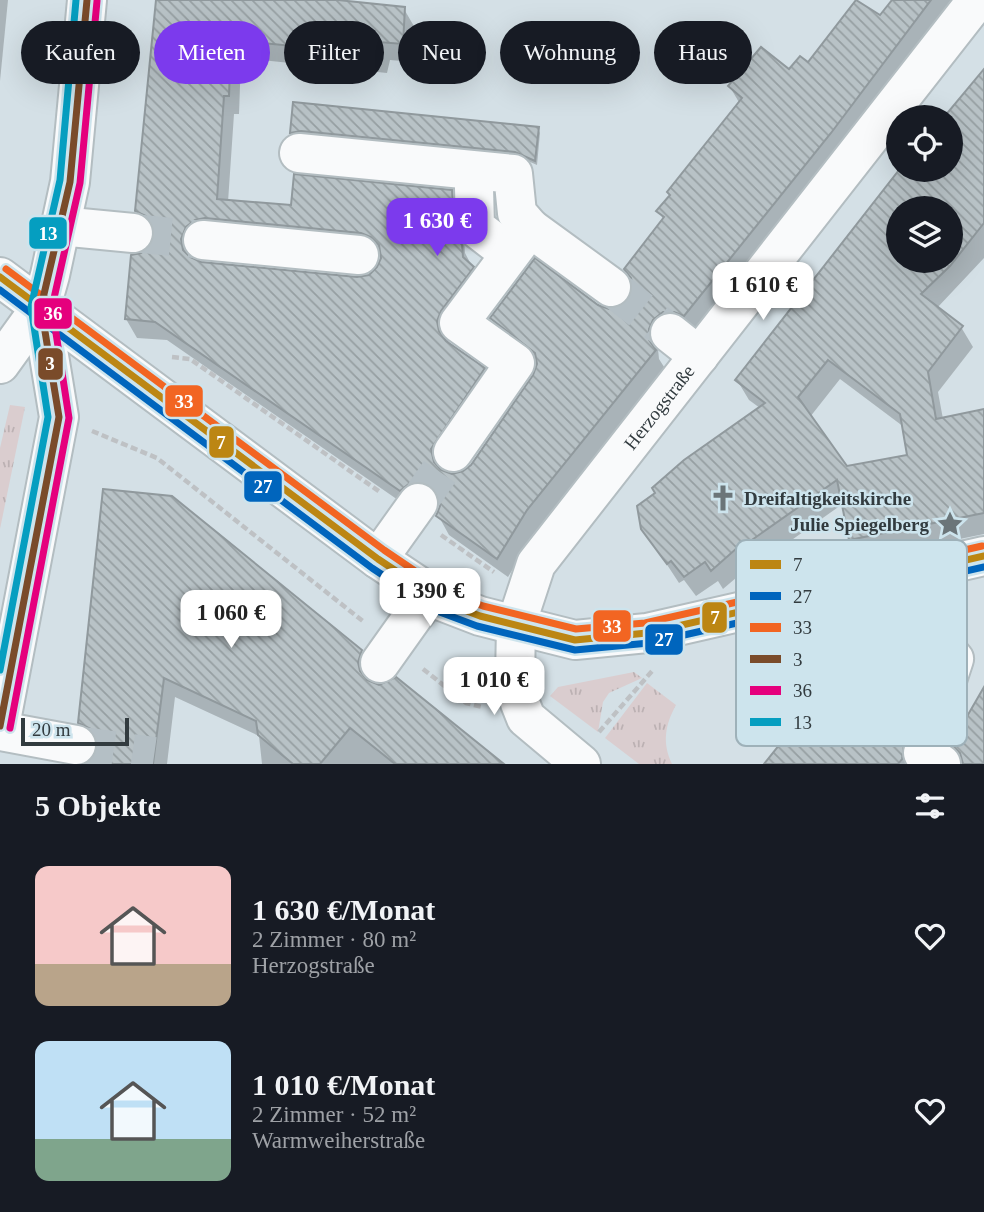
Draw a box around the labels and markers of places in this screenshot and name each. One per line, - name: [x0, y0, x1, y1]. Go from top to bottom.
- pin: 1 630 €: [372, 198, 502, 258]
- pin: 1 610 €: [698, 262, 828, 322]
- church icon: Dreifaltigkeitskirche: [708, 483, 738, 513]
- place label: Dreifaltigkeitskirche: [744, 488, 911, 509]
- place icon: Julie Spiegelberg: [935, 509, 965, 539]
- place label: Julie Spiegelberg: [790, 514, 929, 535]
- pin: 1 390 €: [365, 568, 495, 628]
- pin: 1 060 €: [166, 590, 296, 650]
- pin: 1 010 €: [429, 658, 559, 717]

